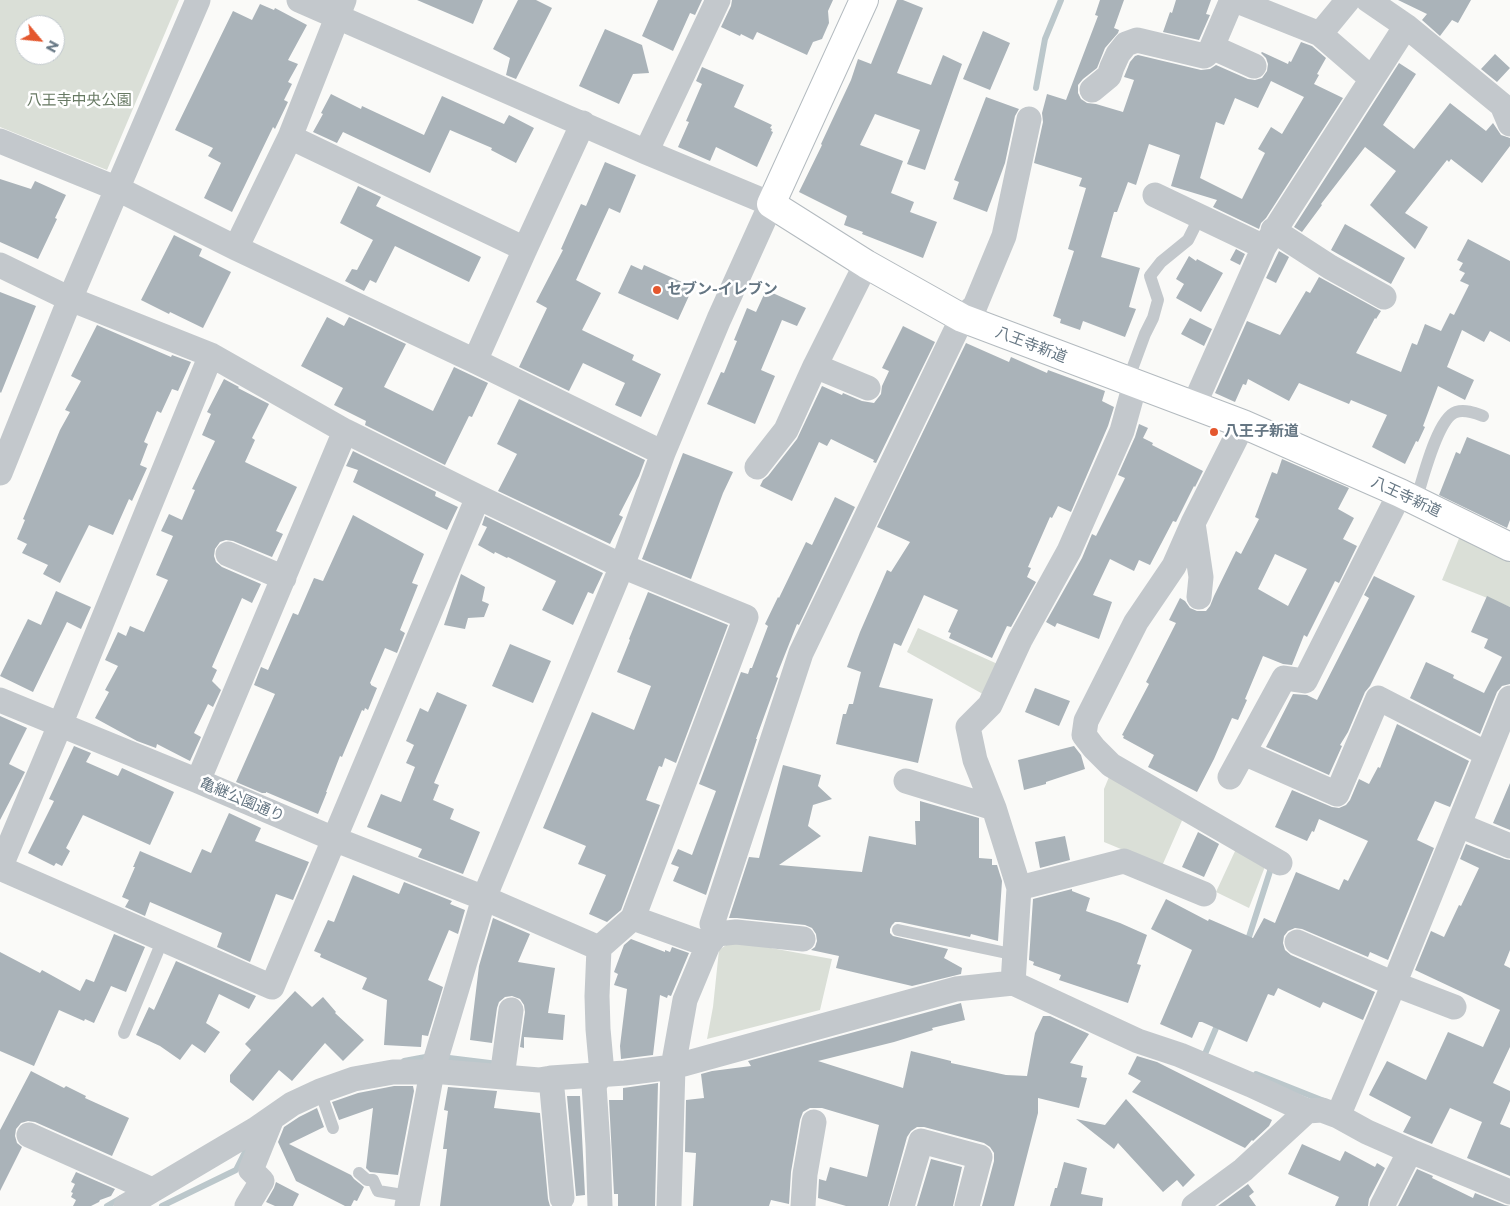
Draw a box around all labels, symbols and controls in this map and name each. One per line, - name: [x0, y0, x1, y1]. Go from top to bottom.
- north arrow: [15, 15, 65, 65]
- text: N: [42, 37, 63, 56]
- park label: 八王寺中央公園: [27, 92, 131, 110]
- place label: セブン-イレブン: [667, 281, 778, 299]
- marker: セブン-イレブン: [651, 284, 663, 296]
- street label: 八王寺新道: [993, 323, 1069, 367]
- place label: 八王子新道: [1224, 423, 1299, 441]
- marker: 八王子新道: [1208, 426, 1220, 438]
- street label: 八王寺新道: [1368, 473, 1444, 521]
- street label: 亀継公園通り: [197, 774, 287, 826]

